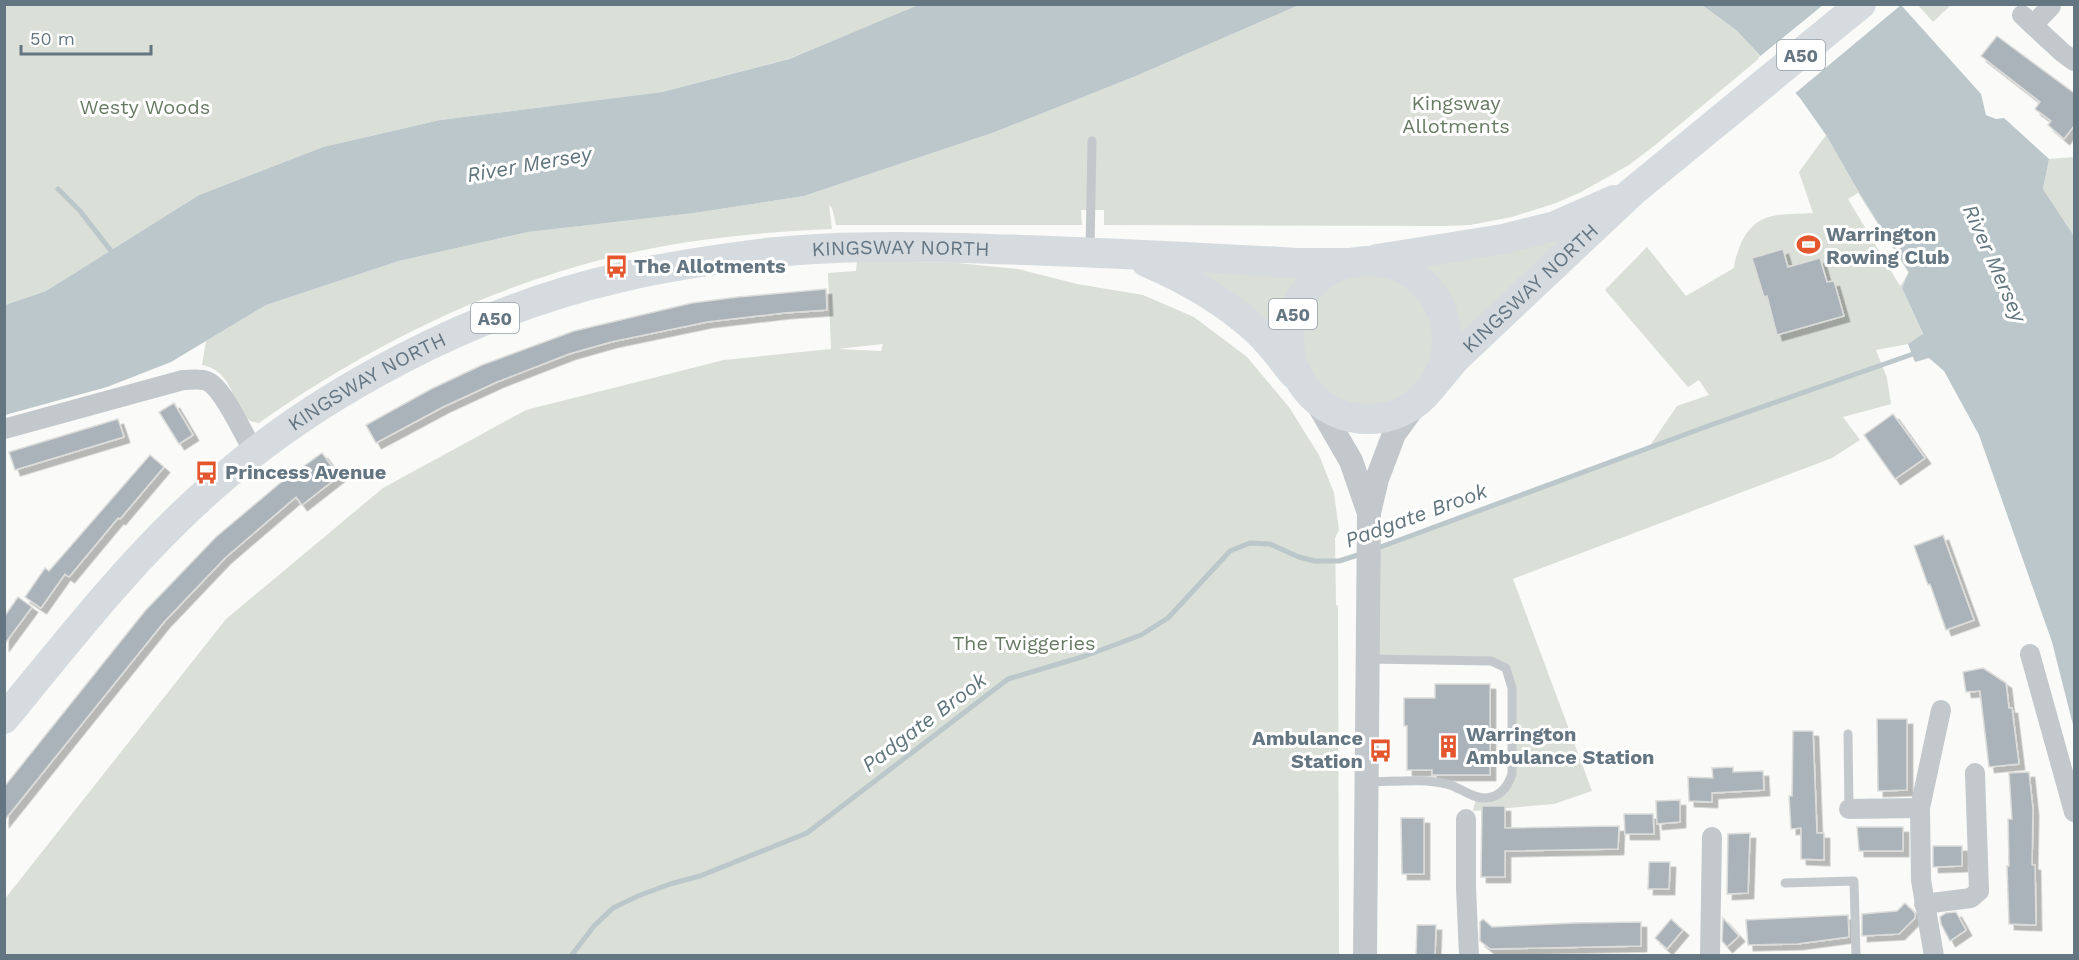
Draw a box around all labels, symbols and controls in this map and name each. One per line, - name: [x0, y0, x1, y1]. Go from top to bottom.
- scale bar: [21, 18, 152, 56]
- text: 50 m: [30, 28, 75, 49]
- road number: A50: [1777, 40, 1825, 70]
- park label: Kingsway Allotments: [1402, 91, 1510, 138]
- park label: Westy Woods: [80, 95, 210, 119]
- water label: River Mersey: [465, 141, 595, 187]
- water label: River Mersey: [1958, 200, 2033, 327]
- street label: KINGSWAY NORTH: [1457, 218, 1603, 358]
- place label: Warrington Rowing Club: [1826, 222, 1950, 269]
- sports icon: Warrington Rowing Club: [1795, 232, 1821, 258]
- street label: KINGSWAY NORTH: [811, 235, 990, 261]
- bus stop icon: The Allotments: [603, 253, 629, 279]
- place label: The Allotments: [634, 254, 786, 278]
- road number: A50: [1269, 299, 1317, 329]
- road number: A50: [471, 303, 519, 333]
- street label: KINGSWAY NORTH: [283, 327, 450, 436]
- bus stop icon: Princess Avenue: [194, 459, 220, 485]
- place label: Princess Avenue: [225, 460, 386, 484]
- water label: Padgate Brook: [1341, 477, 1491, 552]
- park label: The Twiggeries: [952, 631, 1096, 655]
- water label: Padgate Brook: [857, 667, 992, 777]
- place label: Warrington Ambulance Station: [1466, 722, 1655, 769]
- place label: Ambulance Station: [1252, 726, 1363, 773]
- building icon: Warrington Ambulance Station: [1435, 733, 1461, 759]
- bus stop icon: Ambulance Station: [1368, 737, 1394, 763]

